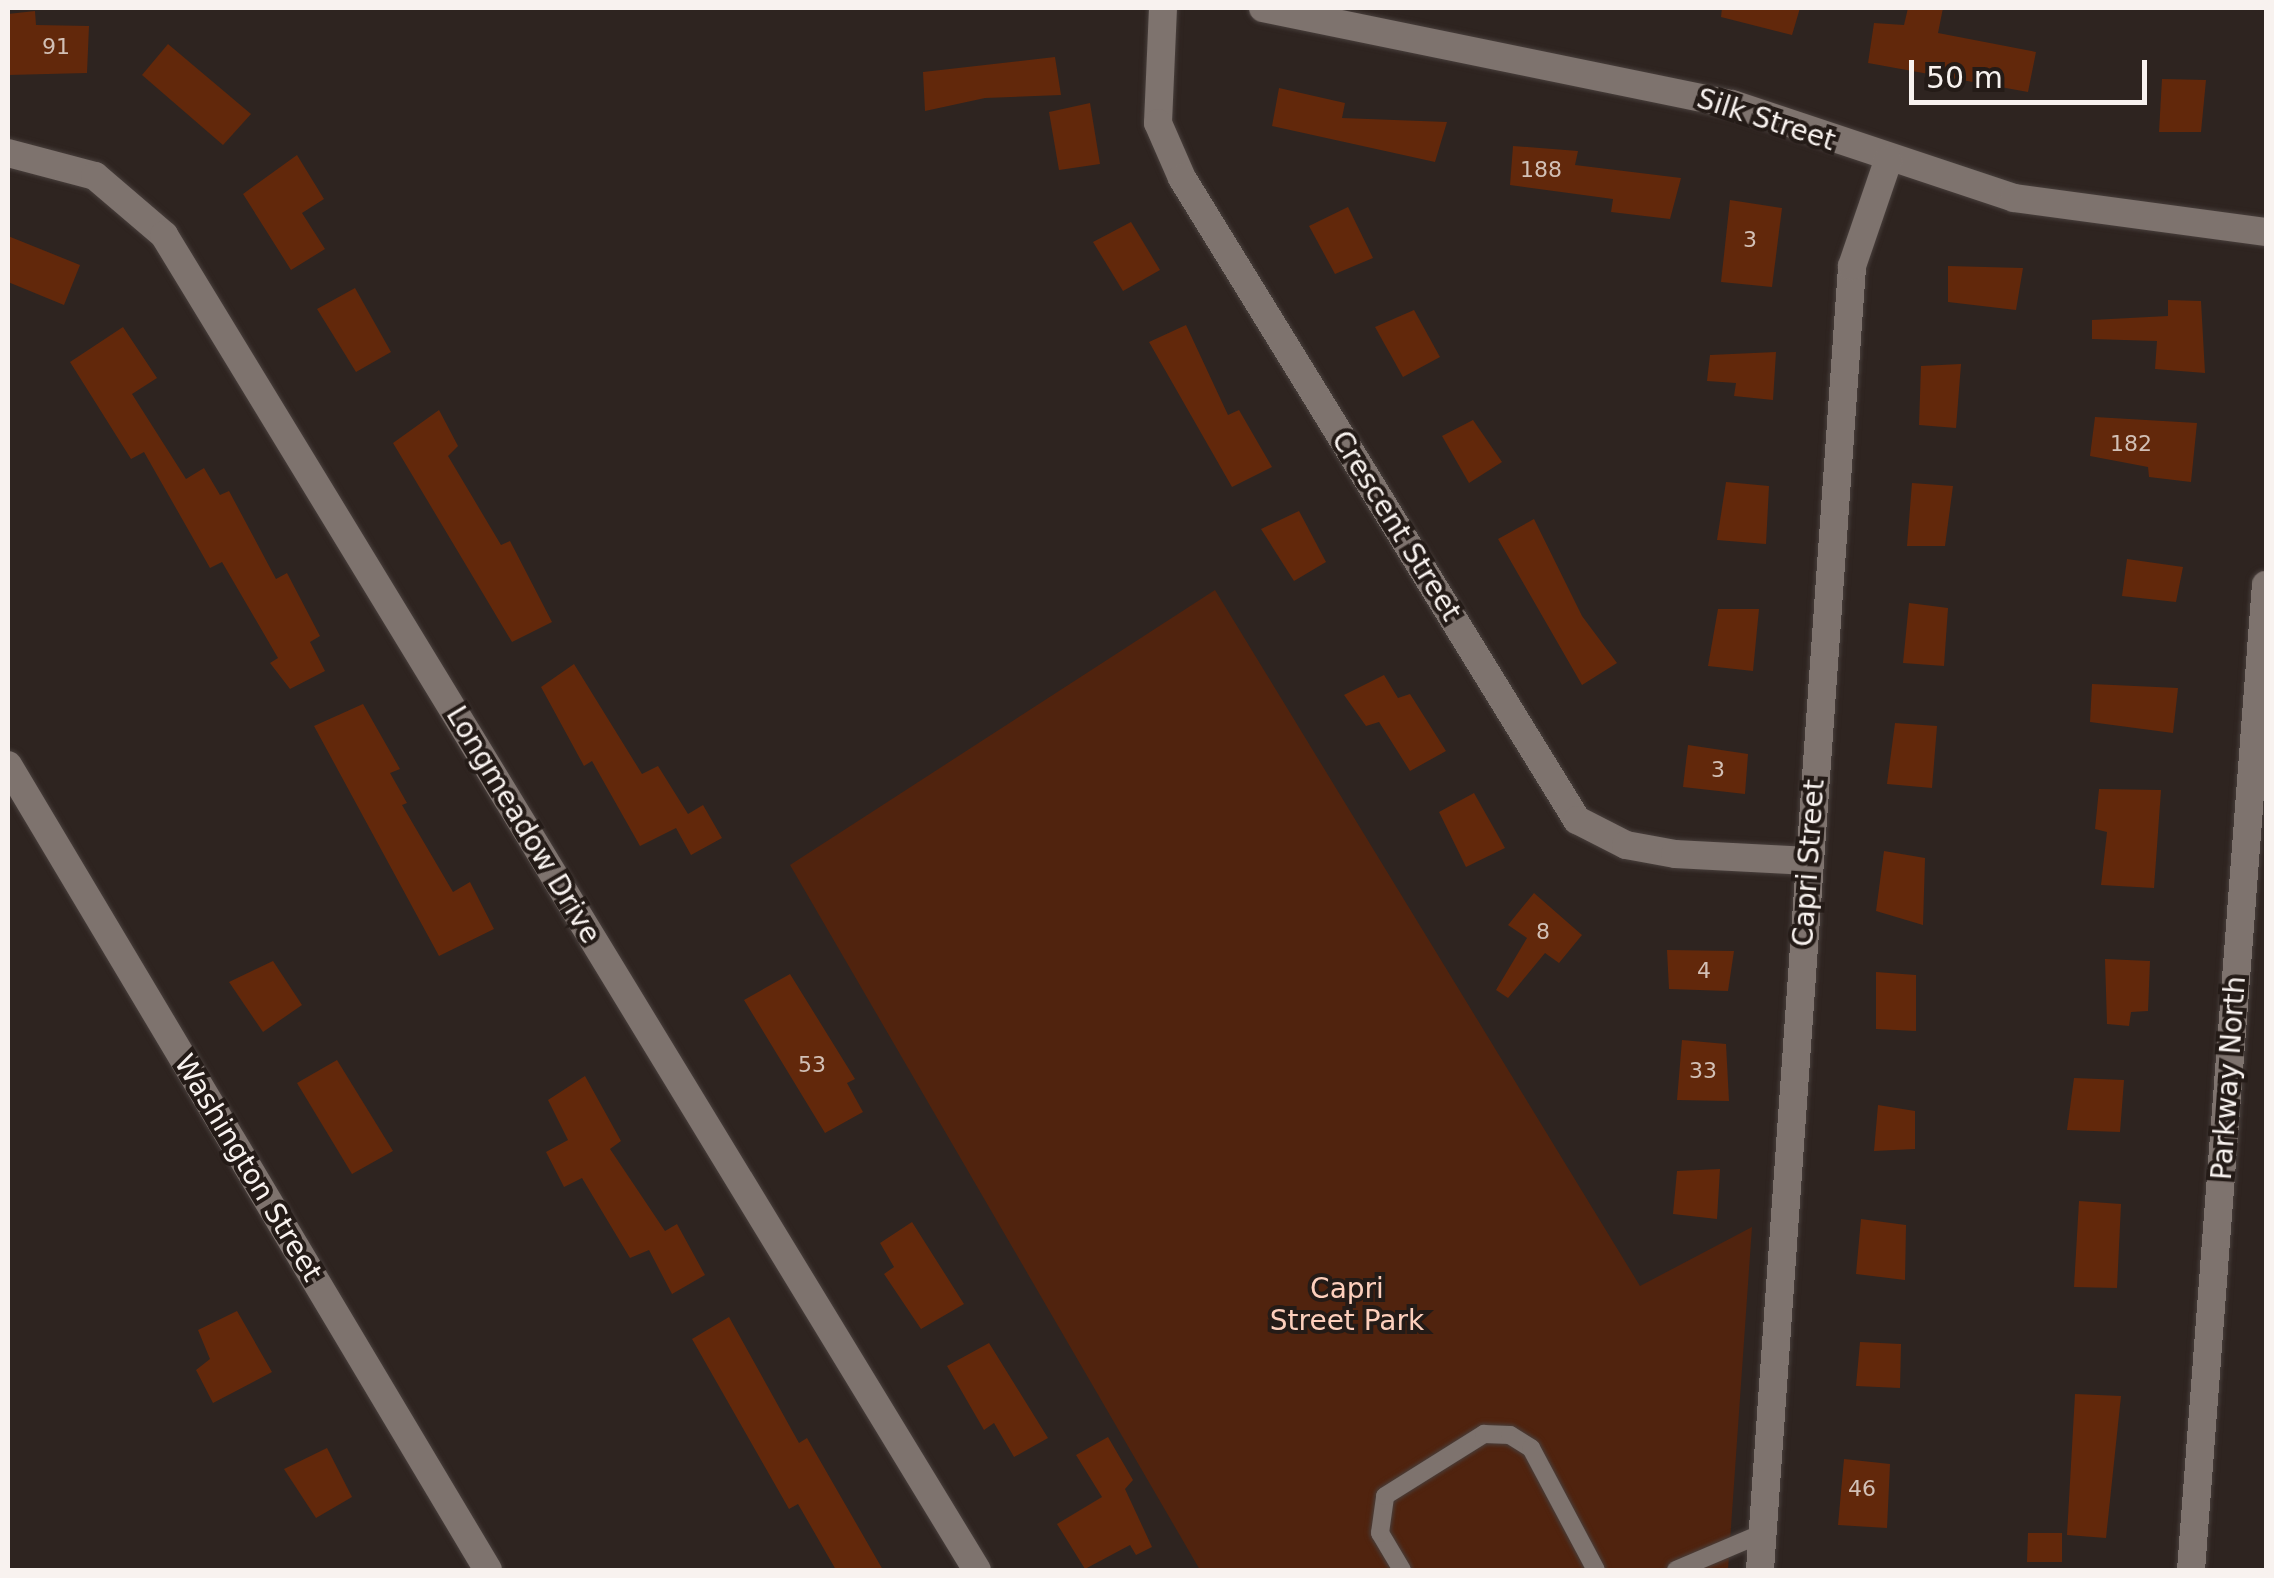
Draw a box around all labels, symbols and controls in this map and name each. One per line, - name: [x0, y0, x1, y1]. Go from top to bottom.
- house number: 91: [42, 34, 70, 60]
- scale bar: [1914, 40, 2152, 102]
- text: 50 m: [1926, 60, 2003, 95]
- street label: Silk Street: [1693, 82, 1839, 158]
- house number: 188: [1520, 157, 1562, 183]
- house number: 3: [1743, 227, 1757, 253]
- street label: Crescent Street: [1324, 425, 1468, 627]
- house number: 182: [2110, 431, 2152, 457]
- street label: Longmeadow Drive: [439, 700, 607, 950]
- house number: 3: [1711, 757, 1725, 783]
- street label: Capri Street: [1786, 778, 1832, 948]
- house number: 8: [1536, 919, 1550, 945]
- house number: 4: [1697, 958, 1711, 984]
- street label: Parkway North: [2205, 975, 2253, 1181]
- street label: Washington Street: [167, 1049, 329, 1287]
- house number: 53: [798, 1052, 826, 1078]
- house number: 33: [1689, 1058, 1717, 1084]
- park label: Capri Street Park: [1270, 1272, 1424, 1338]
- house number: 46: [1848, 1476, 1876, 1502]

